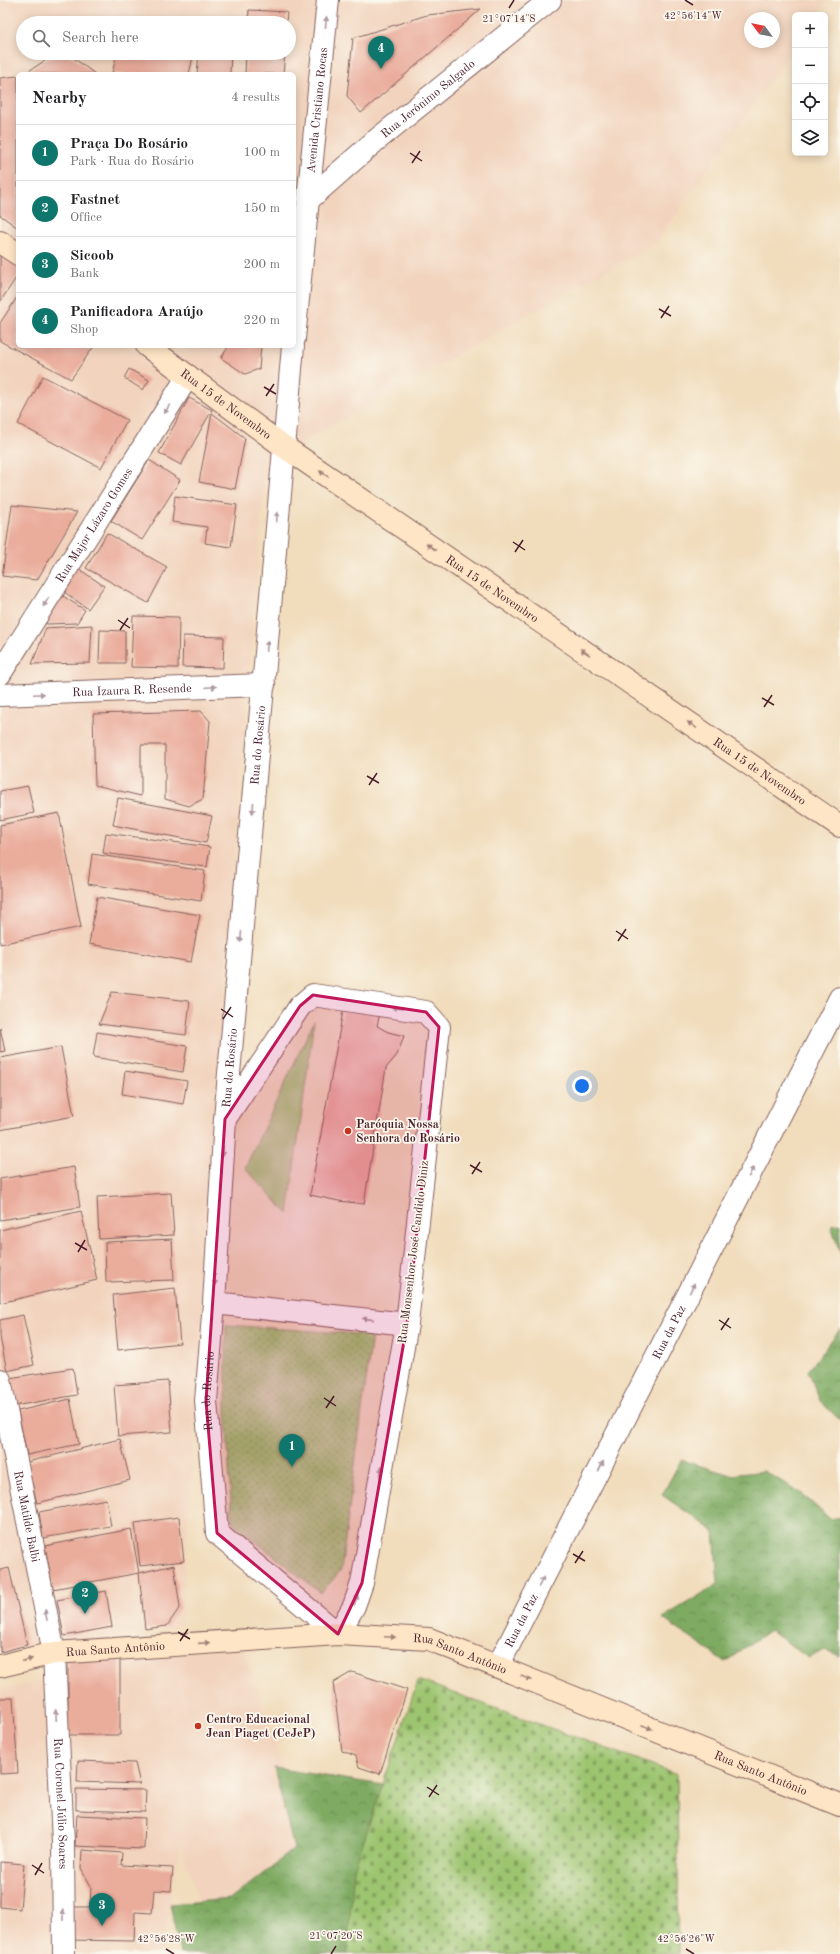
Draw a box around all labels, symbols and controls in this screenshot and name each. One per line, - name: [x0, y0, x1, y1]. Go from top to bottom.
- text: 42°56'14"W: [664, 11, 722, 21]
- north arrow: [744, 12, 780, 48]
- map controls: [792, 12, 828, 156]
- button: +: [792, 12, 828, 48]
- text: 21°07'14"S: [482, 14, 536, 24]
- search box: [16, 16, 296, 60]
- one-way arrow: [323, 16, 329, 28]
- icon: search: [30, 27, 52, 49]
- text: Search here: [62, 31, 139, 46]
- pin: 4: [368, 36, 394, 69]
- street label: Avenida Cristiano Rocas: [306, 47, 330, 174]
- button: −: [792, 48, 828, 84]
- street label: Rua Jerônimo Salgado: [379, 58, 478, 141]
- button: locate: [792, 84, 828, 120]
- text: Nearby: [32, 90, 87, 107]
- text: 4 results: [231, 91, 280, 104]
- button: layers: [792, 120, 828, 156]
- text: Praça Do Rosário: [70, 137, 188, 152]
- text: 1: [41, 146, 49, 159]
- text: 100 m: [243, 146, 280, 159]
- text: Park · Rua do Rosário: [70, 155, 194, 168]
- text: Fastnet: [70, 193, 120, 208]
- text: 2: [41, 202, 49, 215]
- text: 150 m: [243, 202, 280, 215]
- text: Office: [70, 211, 102, 224]
- text: Sicoob: [70, 249, 114, 264]
- text: 3: [41, 258, 49, 271]
- text: 200 m: [243, 258, 280, 271]
- text: Bank: [70, 267, 99, 280]
- text: Panificadora Araújo: [70, 305, 203, 320]
- text: 4: [41, 314, 49, 327]
- text: 220 m: [243, 314, 280, 327]
- text: Shop: [70, 323, 98, 336]
- street label: Rua 15 de Novembro: [178, 368, 273, 442]
- one-way arrow: [163, 404, 171, 414]
- street label: Rua Major Lázaro Gomes: [54, 466, 135, 585]
- one-way arrow: [319, 470, 329, 478]
- one-way arrow: [274, 511, 281, 523]
- one-way arrow: [426, 543, 436, 551]
- street label: Rua 15 de Novembro: [443, 554, 540, 625]
- one-way arrow: [42, 596, 49, 607]
- one-way arrow: [263, 640, 270, 652]
- one-way arrow: [580, 648, 590, 656]
- street label: Rua Izaura R. Resende: [72, 683, 192, 699]
- one-way arrow: [205, 684, 217, 691]
- one-way arrow: [33, 690, 45, 697]
- street label: Rua do Rosário: [249, 705, 268, 785]
- one-way arrow: [687, 721, 697, 729]
- street label: Rua 15 de Novembro: [711, 736, 808, 808]
- one-way arrow: [249, 802, 256, 814]
- one-way arrow: [238, 931, 244, 943]
- one-way arrow: [391, 1005, 403, 1011]
- street label: Rua do Rosário: [221, 1028, 240, 1108]
- your location: [572, 1076, 592, 1096]
- one-way arrow: [426, 1102, 433, 1114]
- place label: Paróquia Nossa Senhora do Rosário: [356, 1119, 460, 1145]
- marker: Paróquia Nossa Senhora do Rosário: [343, 1126, 353, 1136]
- one-way arrow: [219, 1145, 226, 1157]
- street label: Rua Monsenhor José Candido Diniz: [397, 1160, 431, 1344]
- one-way arrow: [748, 1167, 754, 1178]
- one-way arrow: [212, 1274, 218, 1287]
- one-way arrow: [689, 1282, 695, 1294]
- street label: Rua da Paz: [651, 1304, 689, 1362]
- one-way arrow: [362, 1316, 374, 1323]
- street label: Rua do Rosário: [201, 1351, 217, 1431]
- pin: 1: [279, 1434, 305, 1467]
- one-way arrow: [597, 1460, 604, 1472]
- one-way arrow: [378, 1466, 384, 1478]
- street label: Rua Matilde Balbi: [11, 1470, 41, 1563]
- one-way arrow: [538, 1576, 545, 1588]
- pin: 2: [72, 1581, 98, 1614]
- street label: Rua da Paz: [503, 1592, 541, 1650]
- one-way arrow: [353, 1593, 359, 1605]
- one-way arrow: [43, 1609, 49, 1621]
- street label: Rua Santo Antônio: [413, 1633, 508, 1677]
- one-way arrow: [384, 1634, 396, 1641]
- one-way arrow: [198, 1640, 210, 1647]
- street label: Rua Santo Antônio: [65, 1641, 165, 1659]
- one-way arrow: [21, 1656, 33, 1662]
- one-way arrow: [521, 1675, 532, 1681]
- one-way arrow: [52, 1709, 59, 1721]
- place label: Centro Educacional Jean Piaget (CeJeP): [206, 1714, 315, 1740]
- marker: Centro Educacional Jean Piaget (CeJeP): [193, 1721, 203, 1731]
- one-way arrow: [641, 1724, 653, 1730]
- street label: Rua Coronel Júlio Soares: [51, 1738, 68, 1869]
- street label: Rua Santo Antônio: [712, 1750, 809, 1798]
- pin: 3: [89, 1893, 115, 1926]
- one-way arrow: [60, 1908, 66, 1921]
- text: 21°07'20"S: [309, 1931, 363, 1941]
- text: 42°56'28"W: [137, 1934, 195, 1944]
- text: 42°56'26"W: [657, 1934, 715, 1944]

